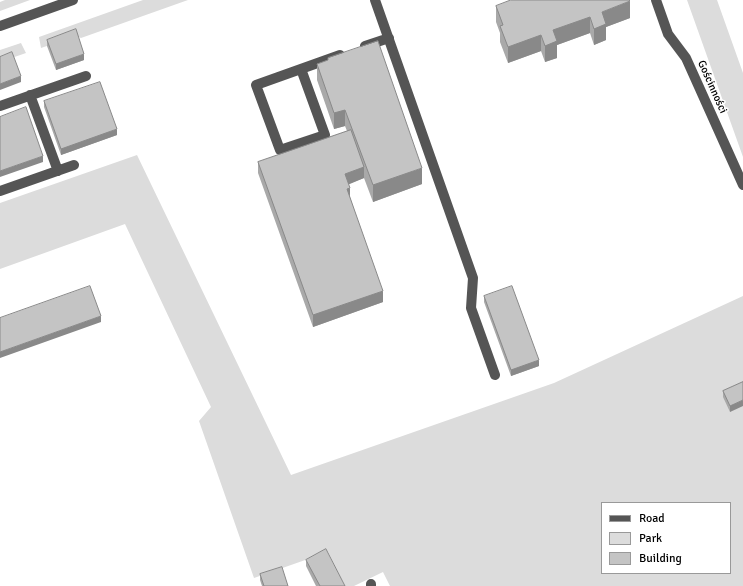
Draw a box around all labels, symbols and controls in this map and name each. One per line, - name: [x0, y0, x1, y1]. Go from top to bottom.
- street label: Gościnności: [694, 58, 730, 116]
- legend: [601, 502, 731, 574]
- text: Road: [639, 511, 665, 526]
- text: Park: [639, 531, 662, 546]
- text: Building: [639, 551, 682, 566]

